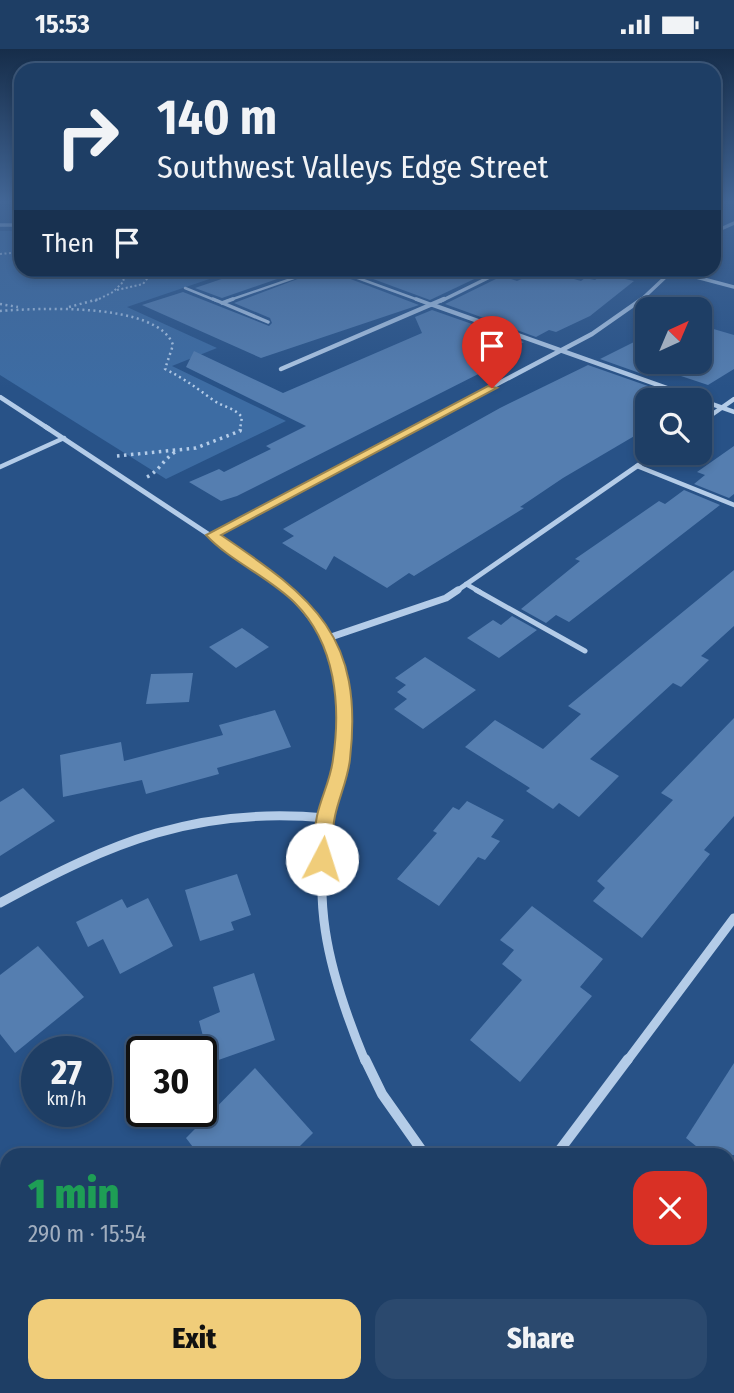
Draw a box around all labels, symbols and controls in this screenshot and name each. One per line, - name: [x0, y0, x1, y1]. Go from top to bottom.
- text: 15:53: [35, 9, 90, 40]
- text: 140 m: [157, 88, 277, 147]
- icon: right: [42, 91, 133, 182]
- text: Southwest Valleys Edge Street: [157, 148, 548, 186]
- icon: arrive: [108, 224, 146, 262]
- text: Then: [42, 228, 94, 259]
- north arrow: [635, 297, 712, 375]
- map controls: [635, 297, 712, 465]
- pin: [462, 316, 522, 388]
- icon: arrive: [473, 327, 511, 365]
- button: search: [635, 388, 712, 465]
- position arrow: [285, 822, 359, 896]
- speed limit sign: 30: [126, 1036, 217, 1127]
- text: 27: [51, 1051, 82, 1093]
- text: km/h: [46, 1088, 87, 1110]
- text: 1 min: [28, 1169, 119, 1219]
- button: close: [633, 1171, 707, 1245]
- text: 290 m · 15:54: [28, 1220, 146, 1248]
- button: Exit: [28, 1299, 361, 1379]
- button: Share: [375, 1299, 707, 1379]

